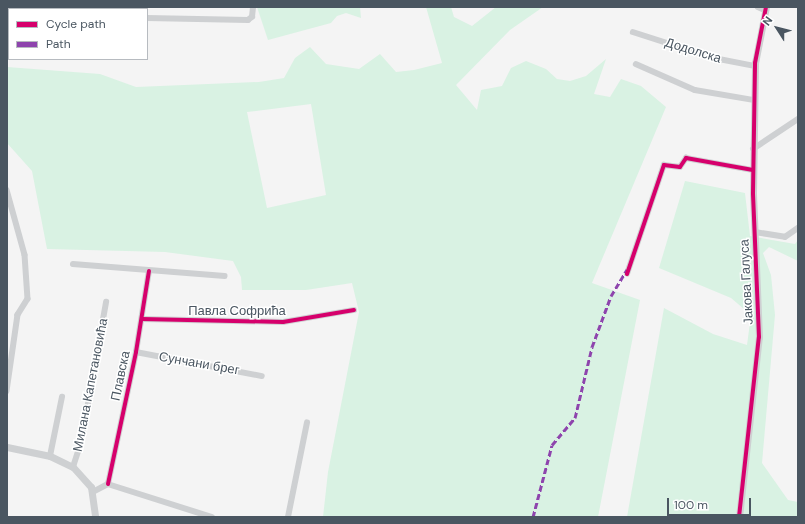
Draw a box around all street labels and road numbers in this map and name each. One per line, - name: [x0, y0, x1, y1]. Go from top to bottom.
- street label: Додолска: [663, 35, 723, 67]
- street label: Јакова Галуса: [737, 239, 757, 325]
- street label: Павла Софрића: [188, 303, 286, 319]
- street label: Милана Капетановића: [70, 317, 112, 453]
- street label: Сунчани брег: [157, 349, 241, 379]
- street label: Плавска: [108, 350, 134, 402]

